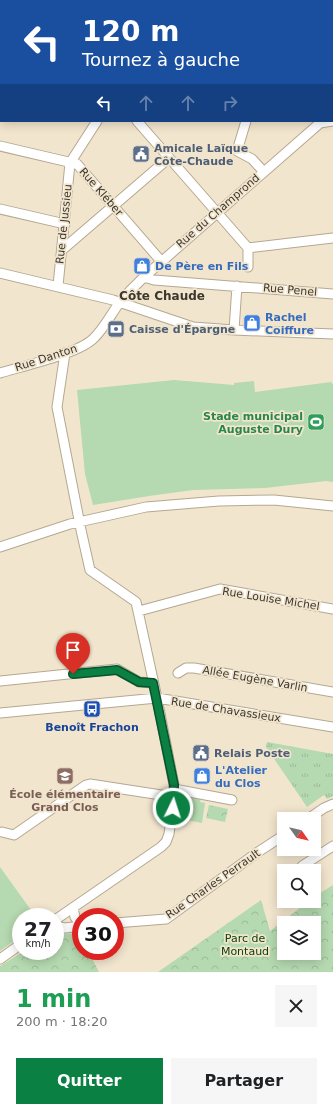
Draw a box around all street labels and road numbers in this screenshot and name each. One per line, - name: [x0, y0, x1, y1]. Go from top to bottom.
- street label: Rue Kléber: [77, 165, 126, 219]
- street label: Rue du Champrond: [174, 171, 262, 251]
- street label: Rue de Jussieu: [53, 183, 75, 265]
- street label: Rue Penel: [262, 281, 318, 299]
- street label: Rue Danton: [13, 342, 79, 374]
- street label: Rue Louise Michel: [221, 585, 321, 613]
- street label: Allée Eugène Varlin: [201, 663, 309, 695]
- street label: Rue de Chavassieux: [170, 695, 282, 725]
- street label: Rue Charles Perrault: [163, 846, 263, 922]

